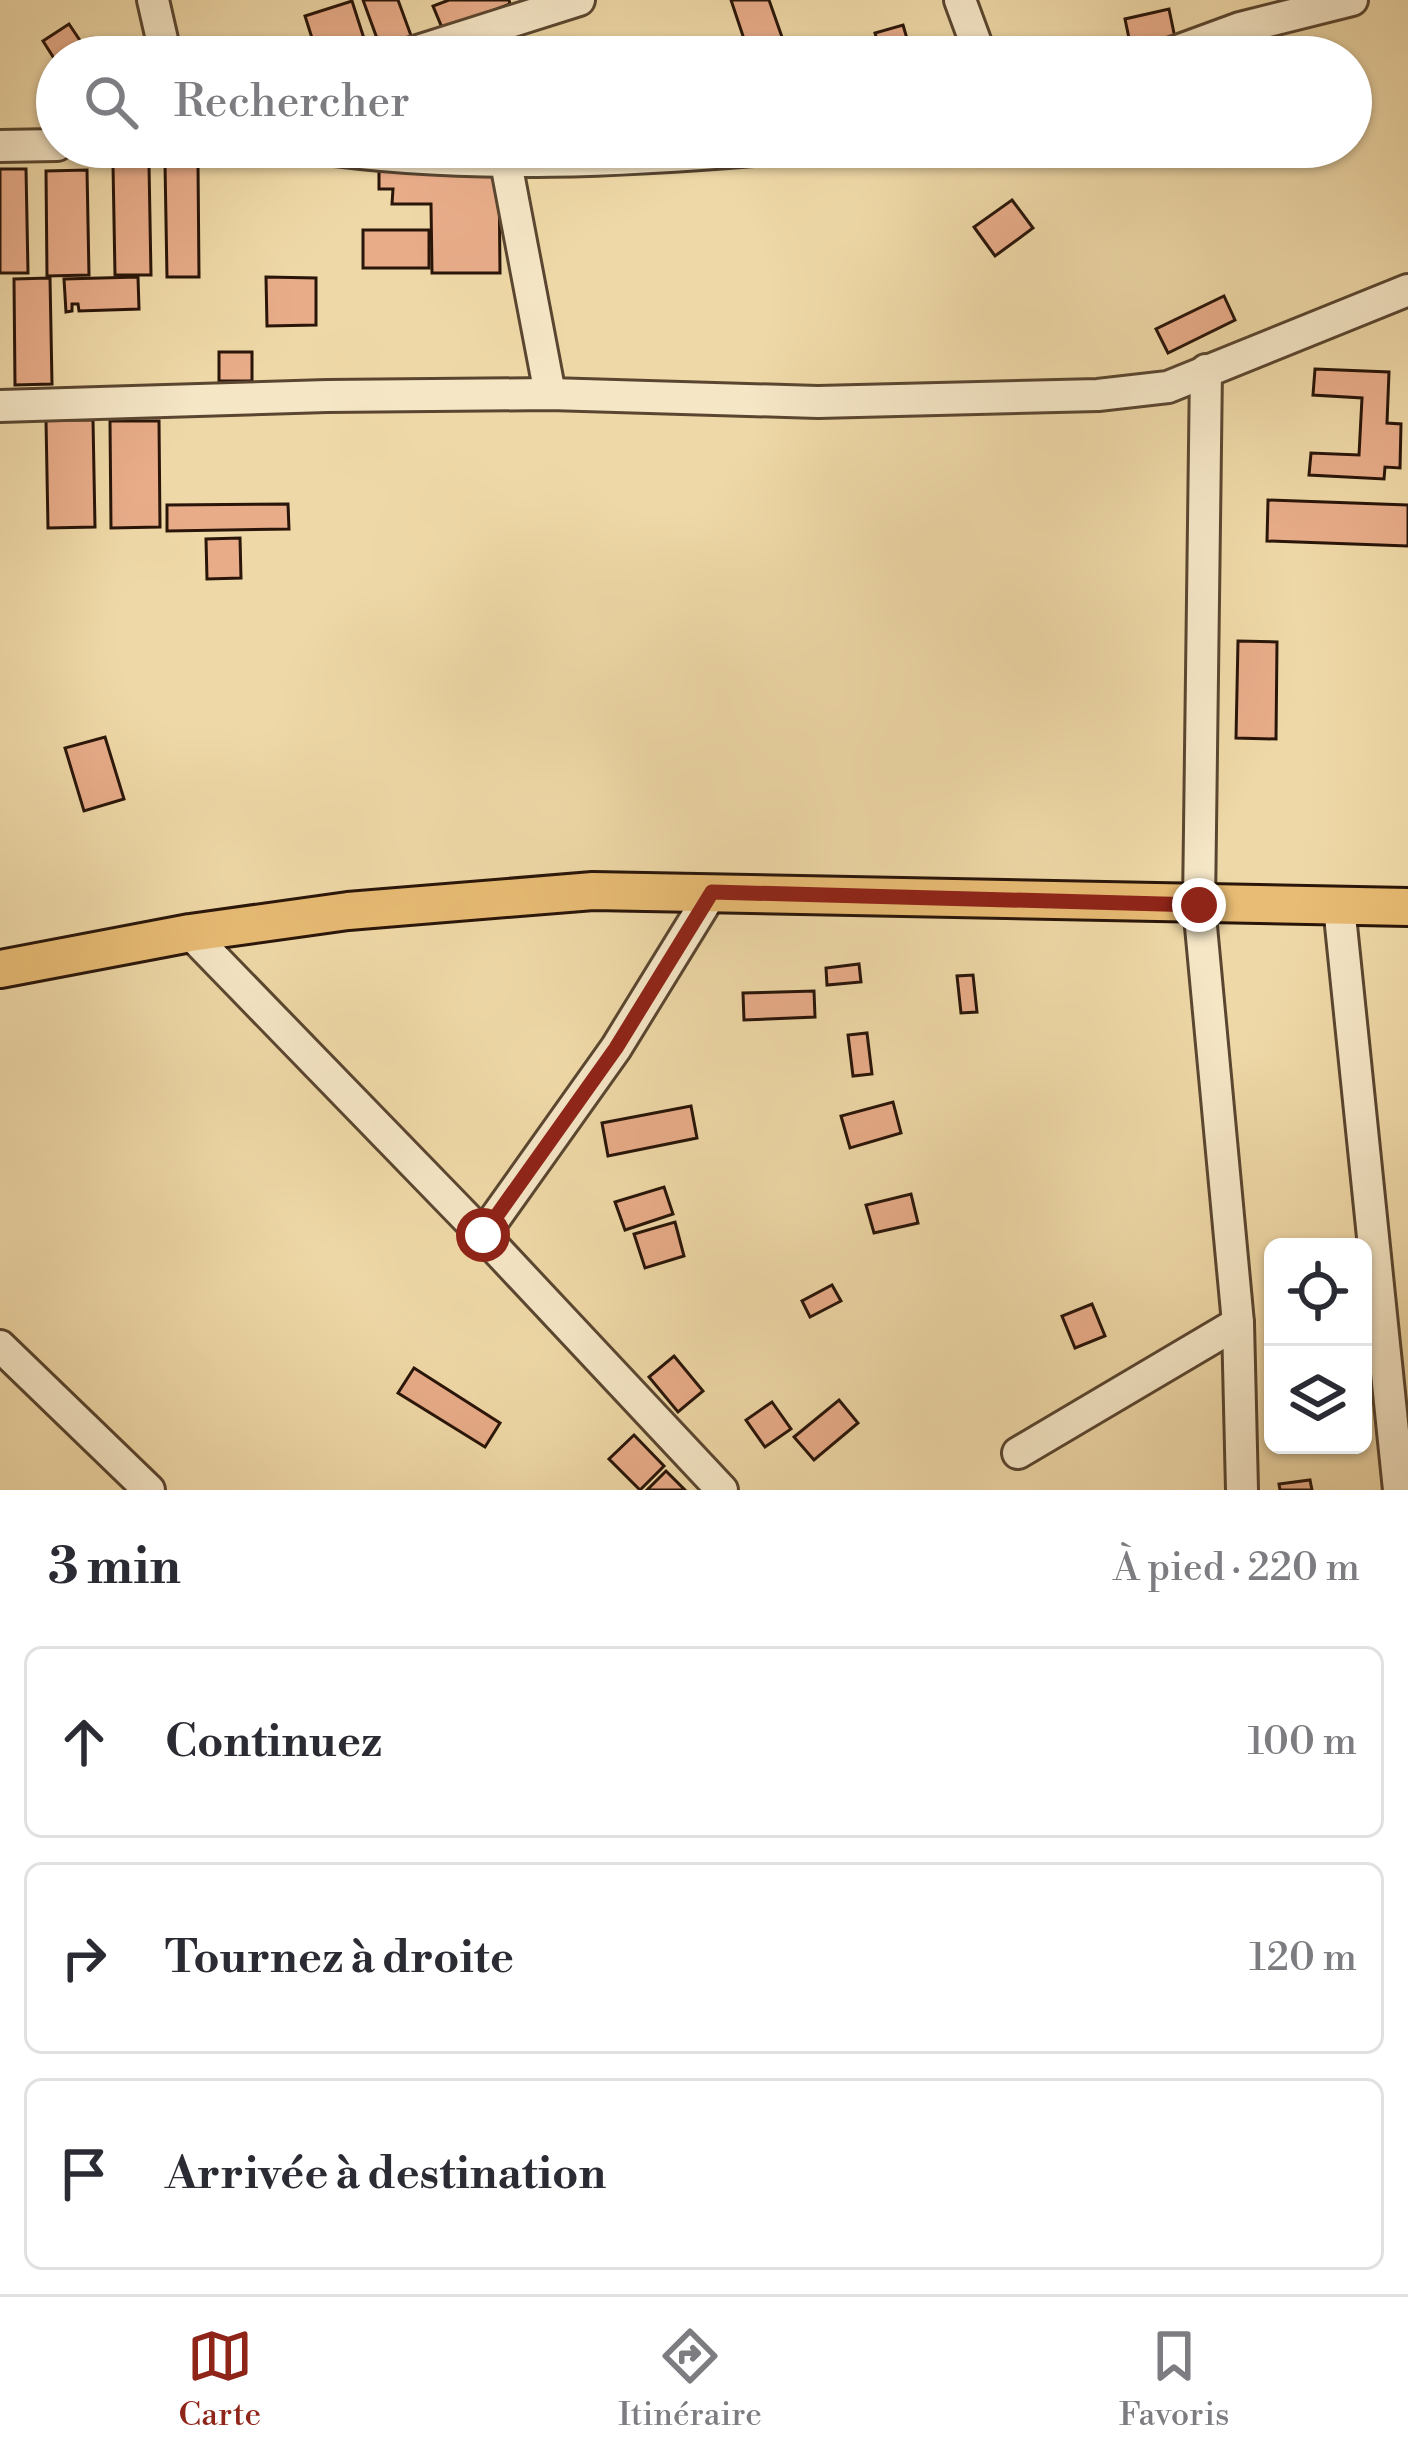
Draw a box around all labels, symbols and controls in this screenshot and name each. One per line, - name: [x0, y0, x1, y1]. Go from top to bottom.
- search box: [36, 36, 1372, 168]
- icon: search: [78, 69, 144, 135]
- text: Rechercher: [174, 74, 410, 131]
- route end: [1172, 878, 1226, 932]
- route start: [456, 1208, 510, 1262]
- map controls: [1264, 1238, 1372, 1454]
- button: locate: [1264, 1238, 1372, 1346]
- button: layers: [1264, 1346, 1372, 1454]
- text: 3 min: [48, 1536, 181, 1600]
- text: À pied · 220 m: [1113, 1544, 1360, 1593]
- icon: ahead: [51, 1709, 117, 1775]
- text: Continuez: [165, 1714, 382, 1771]
- text: 100 m: [1248, 1718, 1357, 1767]
- icon: right: [51, 1925, 117, 1991]
- text: Tournez à droite: [165, 1930, 514, 1987]
- text: 120 m: [1249, 1934, 1357, 1983]
- icon: arrive: [51, 2141, 117, 2207]
- text: Arrivée à destination: [165, 2146, 606, 2203]
- tab: Carte: [179, 2323, 261, 2436]
- tab: Itinéraire: [618, 2323, 762, 2436]
- tab: Favoris: [1119, 2323, 1229, 2436]

